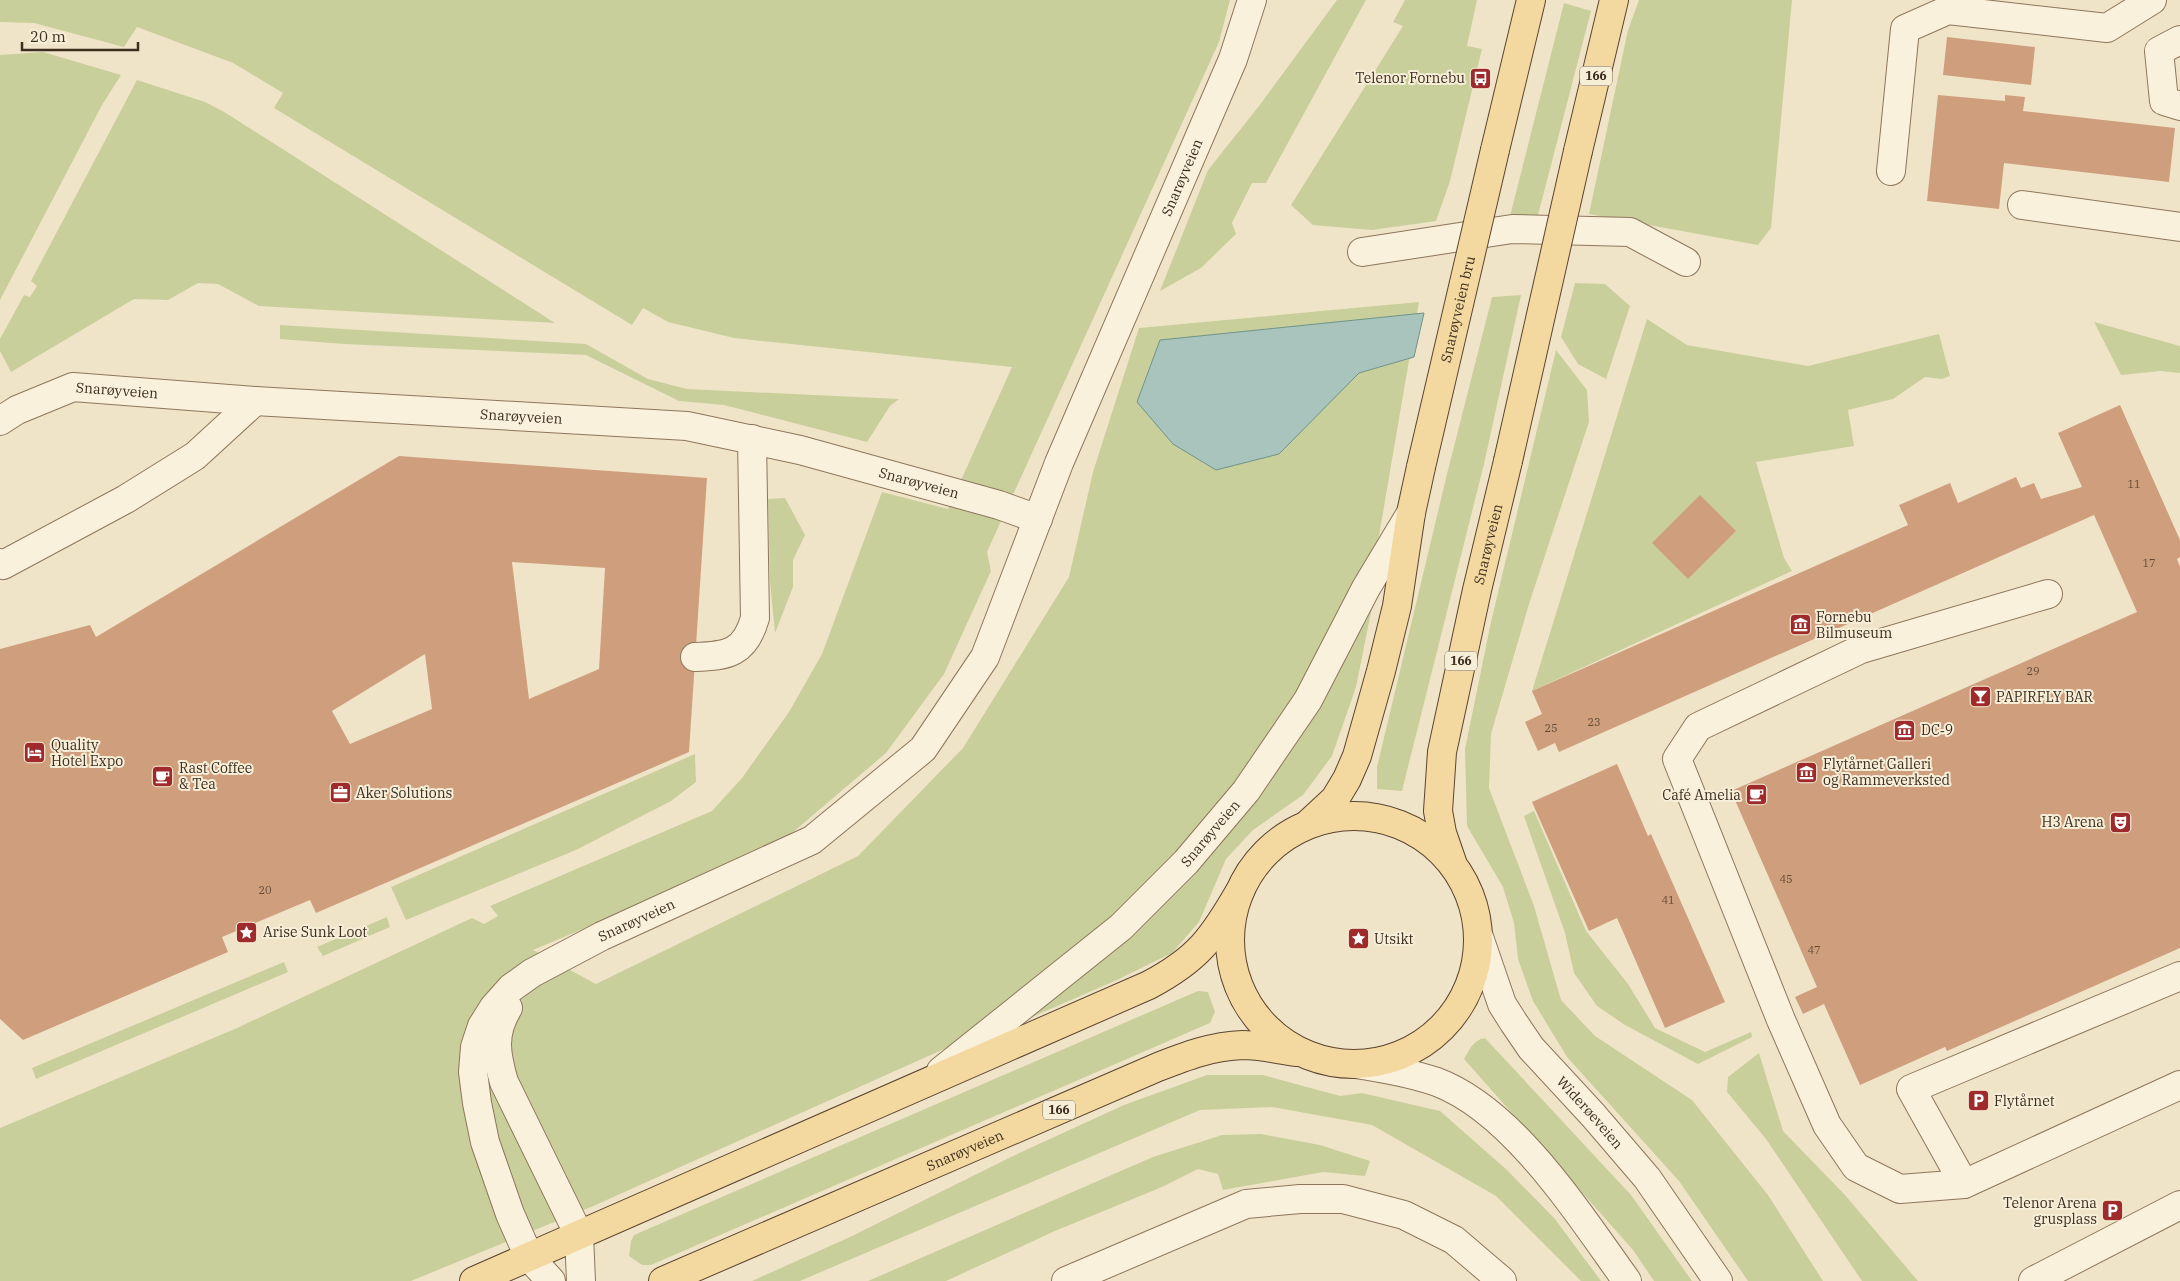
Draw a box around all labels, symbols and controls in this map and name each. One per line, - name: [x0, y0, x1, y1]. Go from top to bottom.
- scale bar: [22, 20, 139, 52]
- text: 20 m: [30, 27, 66, 46]
- bus stop icon: Telenor Fornebu: [1469, 66, 1493, 90]
- road number: 166: [1580, 66, 1612, 85]
- place label: Telenor Fornebu: [1355, 69, 1465, 87]
- street label: Snarøyveien: [1157, 136, 1207, 219]
- street label: Snarøyveien bru: [1437, 254, 1479, 364]
- street label: Snarøyveien: [75, 378, 159, 403]
- street label: Snarøyveien: [480, 405, 563, 428]
- street label: Snarøyveien: [877, 463, 961, 503]
- house number: 11: [2127, 477, 2141, 491]
- street label: Snarøyveien: [1470, 502, 1506, 586]
- house number: 17: [2142, 556, 2156, 570]
- place label: Fornebu Bilmuseum: [1816, 608, 1892, 642]
- museum icon: Fornebu Bilmuseum: [1788, 613, 1812, 637]
- road number: 166: [1445, 651, 1477, 670]
- house number: 29: [2026, 664, 2040, 678]
- bar icon: PAPIRFLY BAR: [1968, 685, 1992, 709]
- place label: PAPIRFLY BAR: [1996, 688, 2094, 706]
- house number: 23: [1587, 715, 1601, 729]
- museum icon: DC‑9: [1893, 718, 1917, 742]
- house number: 25: [1544, 721, 1558, 735]
- place label: DC‑9: [1921, 721, 1953, 739]
- place label: Quality Hotel Expo: [51, 736, 123, 770]
- hotel icon: Quality Hotel Expo: [23, 741, 47, 765]
- place label: Flytårnet Galleri og Rammeverksted: [1823, 755, 1951, 789]
- place label: Rast Coffee & Tea: [179, 759, 252, 793]
- museum icon: Flytårnet Galleri og Rammeverksted: [1795, 760, 1819, 784]
- cafe icon: Rast Coffee & Tea: [151, 764, 175, 788]
- office icon: Aker Solutions: [328, 781, 352, 805]
- cafe icon: Café Amelia: [1745, 783, 1769, 807]
- place label: Aker Solutions: [356, 784, 453, 802]
- place label: Café Amelia: [1662, 786, 1741, 804]
- street label: Snarøyveien: [1177, 796, 1244, 871]
- theatre icon: H3 Arena: [2108, 810, 2132, 834]
- place label: H3 Arena: [2041, 813, 2104, 831]
- house number: 45: [1779, 872, 1793, 886]
- house number: 20: [258, 883, 272, 897]
- house number: 41: [1661, 893, 1675, 907]
- street label: Snarøyveien: [595, 895, 678, 946]
- place icon: Arise Sunk Loot: [235, 920, 259, 944]
- place label: Arise Sunk Loot: [263, 923, 367, 941]
- place icon: Utsikt: [1346, 927, 1370, 951]
- place label: Utsikt: [1374, 930, 1414, 948]
- house number: 47: [1807, 943, 1821, 957]
- street label: Widerøeveien: [1553, 1073, 1627, 1153]
- parking icon: Flytårnet: [1966, 1089, 1990, 1113]
- place label: Flytårnet: [1994, 1092, 2055, 1110]
- road number: 166: [1043, 1100, 1075, 1120]
- street label: Snarøyveien: [924, 1126, 1006, 1175]
- place label: Telenor Arena grusplass: [2003, 1194, 2097, 1228]
- parking icon: Telenor Arena grusplass: [2101, 1199, 2125, 1223]

